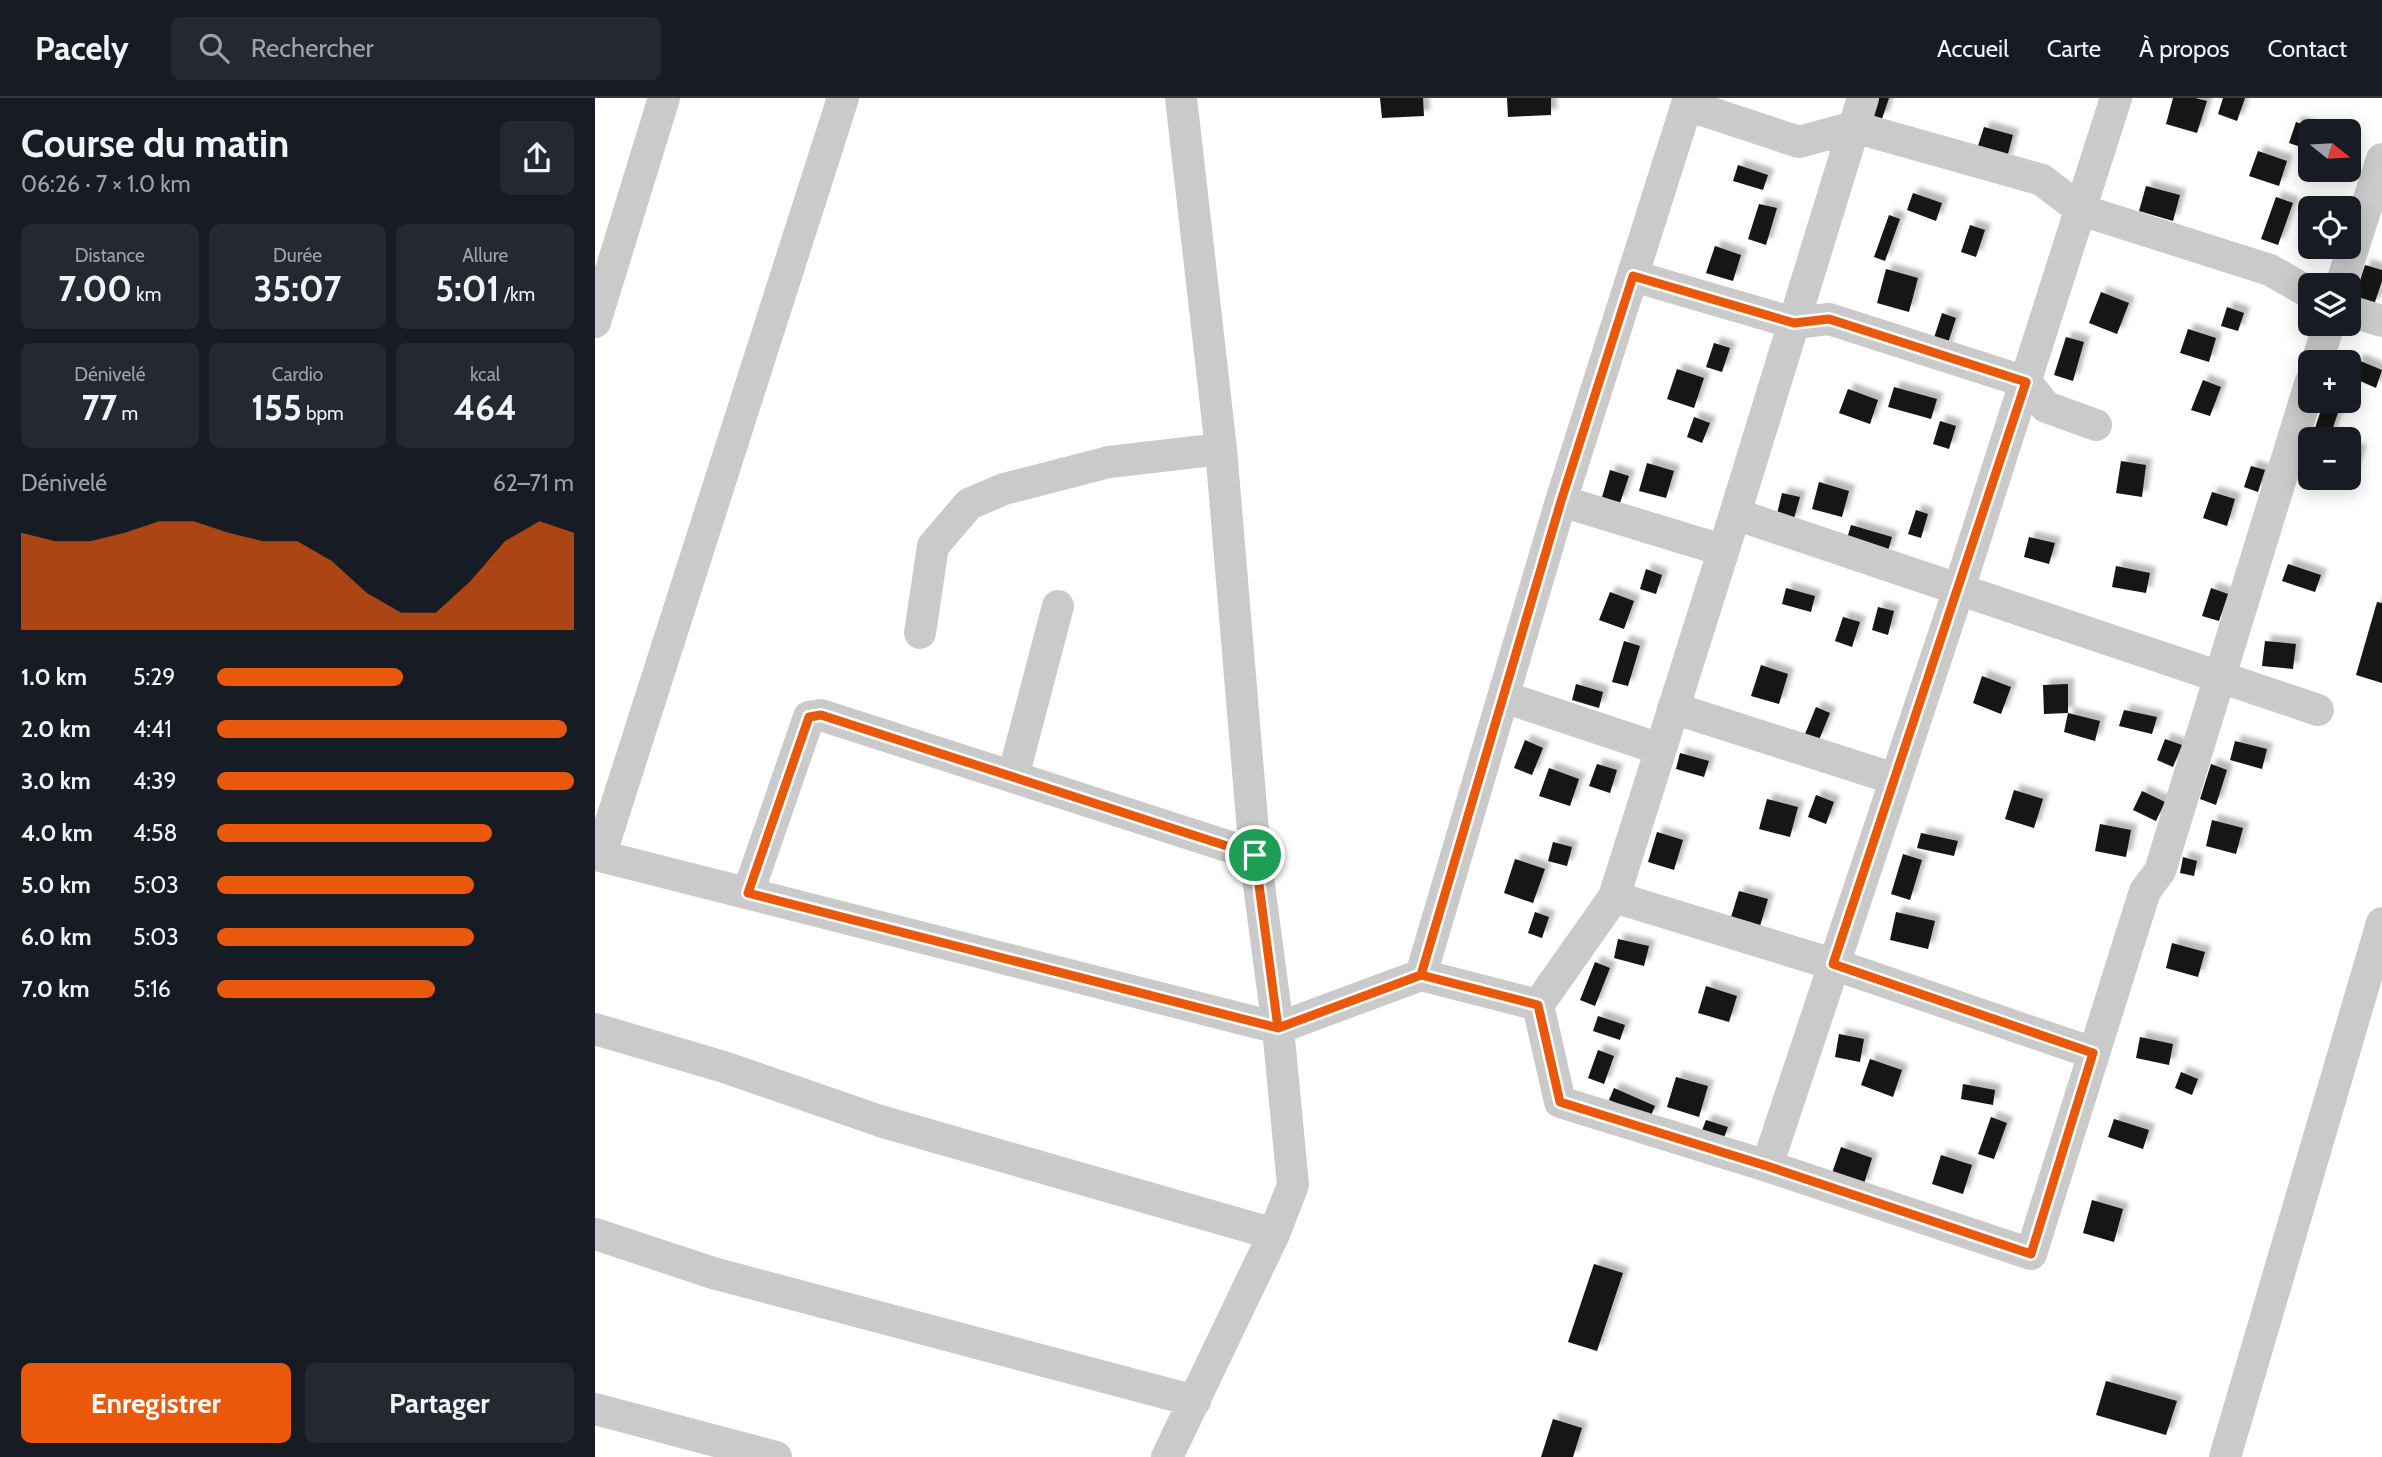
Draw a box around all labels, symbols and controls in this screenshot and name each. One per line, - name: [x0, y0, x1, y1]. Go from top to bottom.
- search box: [171, 17, 661, 80]
- text: Pacely: [35, 28, 129, 68]
- icon: search: [195, 29, 233, 67]
- text: Rechercher: [251, 32, 374, 64]
- text: Accueil: [1937, 34, 2009, 63]
- text: Carte: [2047, 34, 2101, 63]
- text: À propos: [2139, 34, 2230, 63]
- text: Contact: [2268, 34, 2347, 63]
- north arrow: [2298, 119, 2361, 182]
- map controls: [2298, 119, 2361, 490]
- text: Course du matin: [21, 120, 289, 167]
- button: share: [500, 121, 574, 195]
- text: 06:26 · 7 × 1.0 km: [21, 170, 191, 198]
- button: locate: [2298, 196, 2361, 259]
- text: Distance: [75, 244, 145, 267]
- text: Durée: [273, 244, 322, 267]
- text: Allure: [462, 244, 508, 267]
- text: 7.00: [58, 267, 132, 310]
- text: 35:07: [253, 267, 341, 310]
- text: 5:01: [435, 267, 499, 310]
- button: layers: [2298, 273, 2361, 336]
- text: km: [132, 283, 161, 306]
- text: /km: [499, 283, 535, 306]
- button: +: [2298, 350, 2361, 413]
- text: Dénivelé: [74, 363, 145, 386]
- text: Cardio: [272, 363, 323, 386]
- text: kcal: [470, 363, 500, 386]
- text: 77: [82, 386, 117, 429]
- text: 155: [251, 386, 302, 429]
- text: 464: [454, 386, 517, 429]
- text: m: [117, 402, 138, 425]
- text: bpm: [302, 402, 344, 425]
- button: −: [2298, 427, 2361, 490]
- text: Dénivelé: [21, 469, 107, 497]
- text: 62–71 m: [493, 469, 574, 497]
- text: 1.0 km: [21, 663, 87, 691]
- text: 5:29: [133, 663, 175, 691]
- text: 2.0 km: [21, 715, 91, 743]
- text: 4:41: [133, 715, 172, 743]
- text: 3.0 km: [21, 767, 91, 795]
- text: 4:39: [133, 767, 177, 795]
- text: 4.0 km: [21, 819, 93, 847]
- text: 4:58: [133, 819, 177, 847]
- pin: [1225, 825, 1285, 885]
- icon: arrive: [1236, 836, 1274, 874]
- text: 5.0 km: [21, 871, 91, 899]
- text: 5:03: [133, 871, 179, 899]
- text: 6.0 km: [21, 923, 91, 951]
- text: 5:03: [133, 923, 179, 951]
- text: 7.0 km: [21, 975, 89, 1003]
- text: 5:16: [133, 975, 171, 1003]
- button: Enregistrer: [21, 1363, 291, 1443]
- button: Partager: [305, 1363, 574, 1443]

